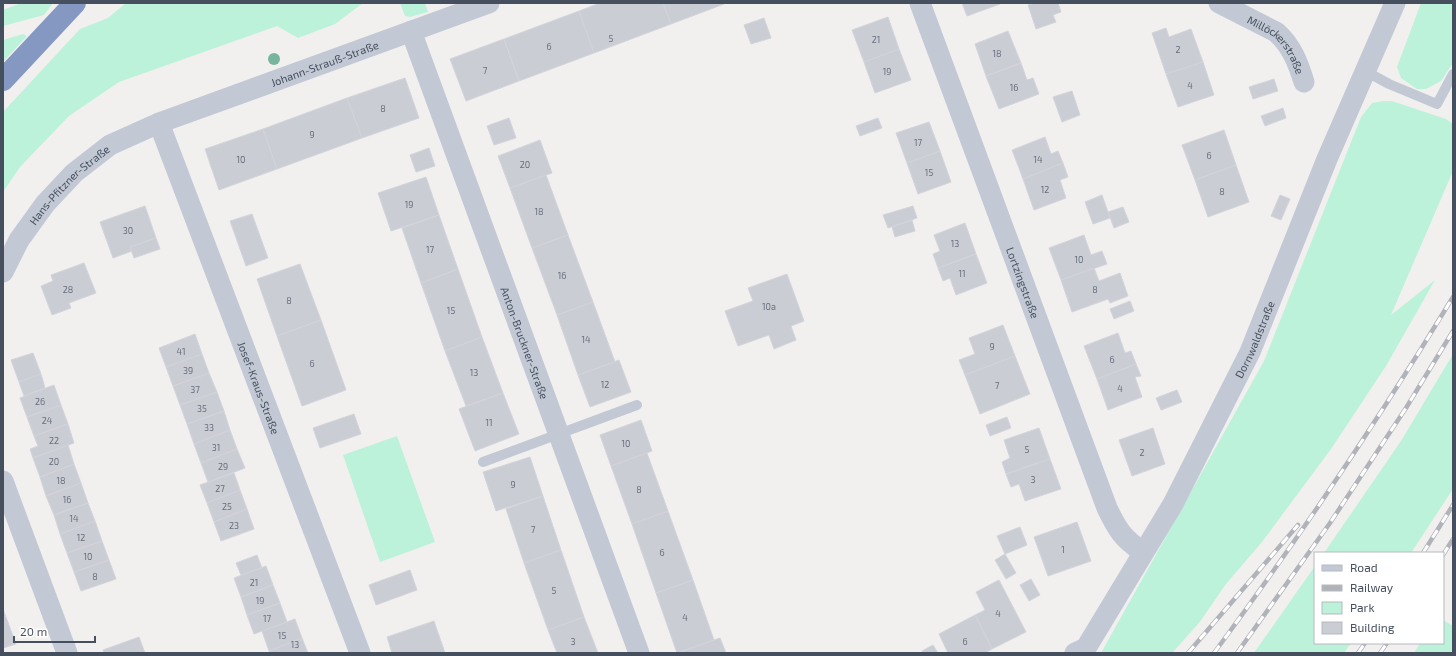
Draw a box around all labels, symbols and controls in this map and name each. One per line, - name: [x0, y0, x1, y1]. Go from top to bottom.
- street label: Millöckerstraße: [1245, 12, 1307, 76]
- house number: 5: [609, 33, 614, 44]
- house number: 21: [872, 34, 880, 45]
- street label: Johann-Strauß-Straße: [269, 37, 380, 88]
- house number: 6: [546, 41, 552, 52]
- house number: 2: [1175, 44, 1181, 55]
- house number: 18: [992, 48, 1002, 59]
- house number: 7: [483, 65, 488, 76]
- house number: 19: [883, 66, 891, 77]
- house number: 4: [1187, 80, 1193, 91]
- house number: 16: [1010, 82, 1018, 93]
- house number: 8: [380, 103, 386, 114]
- house number: 9: [309, 129, 315, 140]
- house number: 17: [914, 137, 922, 148]
- street label: Hans-Pfitzner-Straße: [26, 142, 112, 227]
- house number: 6: [1206, 150, 1212, 161]
- house number: 10: [236, 154, 246, 165]
- house number: 14: [1033, 154, 1043, 165]
- house number: 20: [520, 159, 530, 170]
- house number: 15: [925, 167, 933, 178]
- house number: 12: [1041, 184, 1049, 195]
- house number: 8: [1219, 186, 1225, 197]
- house number: 19: [405, 199, 413, 210]
- house number: 18: [534, 206, 544, 217]
- house number: 30: [123, 225, 133, 236]
- house number: 13: [951, 238, 959, 249]
- house number: 17: [426, 244, 434, 255]
- street label: Lortzingstraße: [1004, 245, 1043, 320]
- house number: 10: [1074, 254, 1084, 265]
- house number: 11: [958, 268, 966, 279]
- house number: 16: [558, 270, 566, 281]
- house number: 28: [63, 284, 73, 295]
- house number: 8: [1092, 284, 1098, 295]
- street label: Anton-Bruckner-Straße: [499, 285, 552, 401]
- house number: 8: [286, 295, 292, 306]
- street label: Dornwaldstraße: [1232, 299, 1276, 380]
- house number: 10a: [762, 301, 776, 312]
- house number: 15: [447, 305, 455, 316]
- house number: 14: [581, 334, 591, 345]
- street label: Josef-Kraus-Straße: [236, 339, 283, 436]
- house number: 9: [989, 341, 995, 352]
- house number: 41: [176, 346, 186, 357]
- house number: 6: [1109, 354, 1115, 365]
- house number: 6: [309, 358, 315, 369]
- house number: 39: [183, 365, 193, 376]
- house number: 13: [470, 367, 478, 378]
- house number: 12: [601, 379, 609, 390]
- house number: 7: [995, 380, 1000, 391]
- house number: 4: [1117, 383, 1123, 394]
- house number: 37: [190, 384, 200, 395]
- house number: 26: [35, 396, 45, 407]
- house number: 35: [197, 403, 207, 414]
- house number: 24: [42, 415, 53, 426]
- house number: 11: [485, 417, 493, 428]
- house number: 33: [204, 422, 214, 433]
- house number: 22: [49, 435, 59, 446]
- house number: 10: [621, 438, 631, 449]
- house number: 31: [212, 442, 220, 453]
- house number: 5: [1025, 444, 1030, 455]
- house number: 2: [1139, 447, 1145, 458]
- house number: 20: [49, 456, 59, 467]
- house number: 29: [218, 461, 228, 472]
- house number: 3: [1030, 474, 1036, 485]
- house number: 18: [56, 475, 66, 486]
- house number: 9: [510, 479, 516, 490]
- house number: 27: [215, 483, 225, 494]
- house number: 8: [636, 484, 642, 495]
- house number: 16: [63, 494, 71, 505]
- house number: 25: [222, 501, 232, 512]
- house number: 14: [69, 513, 79, 524]
- house number: 23: [229, 520, 239, 531]
- house number: 7: [531, 524, 536, 535]
- house number: 12: [77, 532, 85, 543]
- house number: 1: [1061, 544, 1065, 555]
- house number: 6: [659, 547, 665, 558]
- house number: 10: [83, 551, 93, 562]
- legend: [1314, 552, 1444, 644]
- text: Road: [1350, 560, 1378, 574]
- house number: 8: [92, 571, 98, 582]
- house number: 21: [250, 577, 258, 588]
- text: Railway: [1350, 580, 1394, 594]
- house number: 5: [552, 585, 557, 596]
- house number: 19: [256, 595, 264, 606]
- text: Park: [1350, 600, 1375, 614]
- house number: 4: [995, 608, 1001, 619]
- house number: 4: [682, 612, 688, 623]
- house number: 17: [263, 613, 271, 624]
- scale bar: [14, 618, 95, 644]
- text: Building: [1350, 620, 1395, 634]
- text: 20 m: [20, 624, 47, 638]
- house number: 15: [278, 630, 286, 641]
- house number: 3: [570, 636, 576, 647]
- house number: 6: [962, 636, 968, 647]
- house number: 13: [291, 639, 299, 650]

